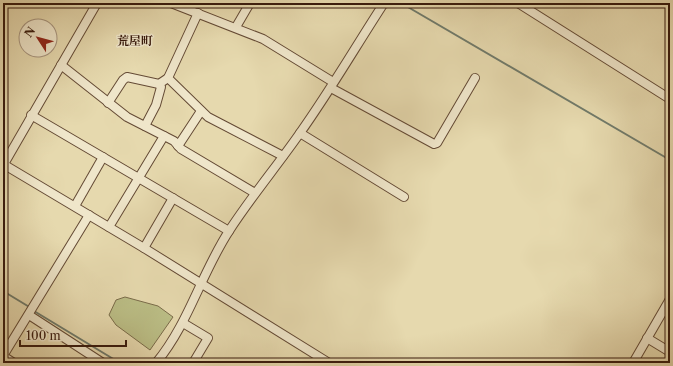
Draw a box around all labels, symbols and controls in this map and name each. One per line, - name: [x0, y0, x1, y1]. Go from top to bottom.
- north arrow: [18, 18, 58, 58]
- text: N: [21, 24, 39, 40]
- district label: 荒屋町: [117, 33, 153, 48]
- scale bar: [20, 322, 126, 348]
- text: 100 m: [26, 328, 61, 343]

